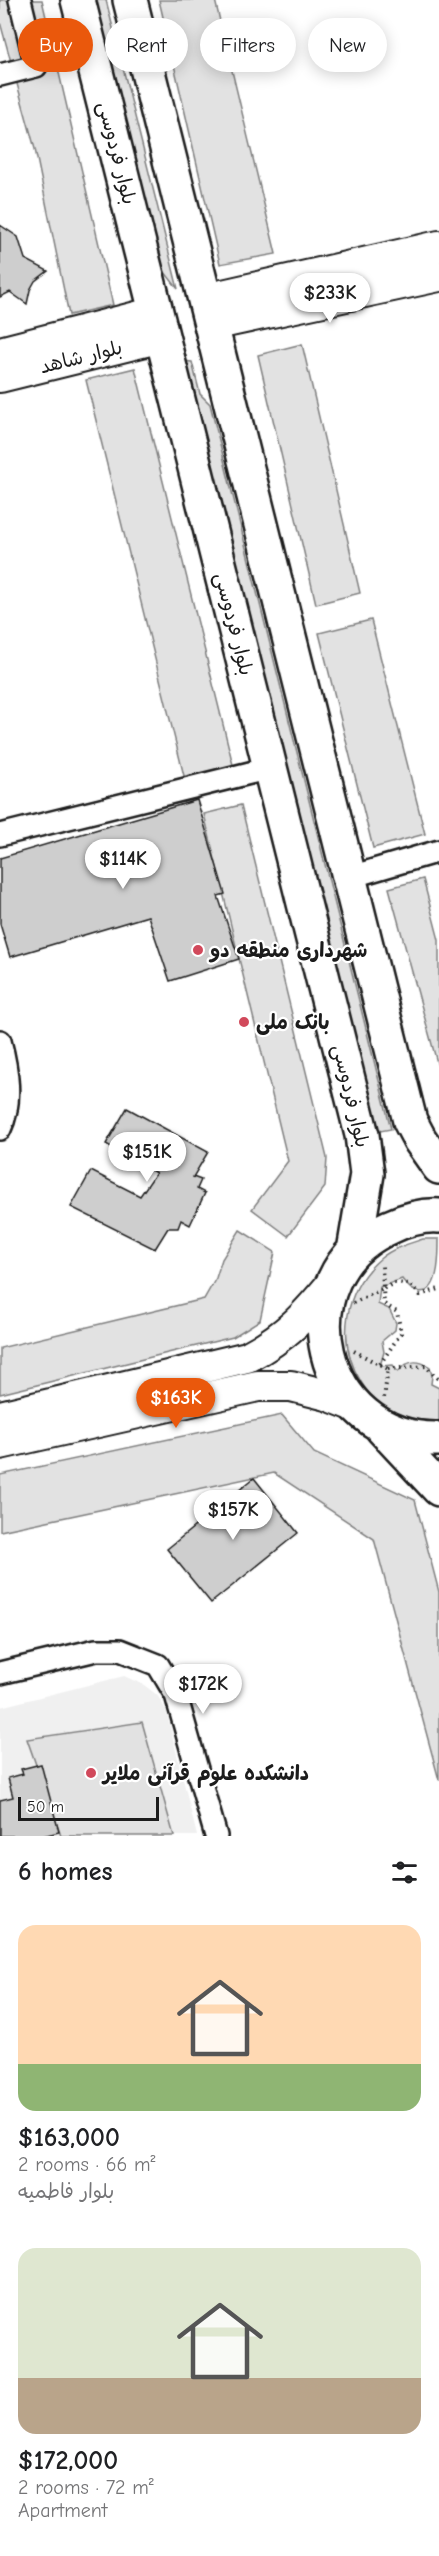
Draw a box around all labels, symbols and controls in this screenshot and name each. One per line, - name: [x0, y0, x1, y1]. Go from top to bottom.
- chip: Buy: [18, 18, 93, 72]
- chip: Rent: [105, 18, 188, 72]
- chip: Filters: [200, 18, 296, 72]
- chip: New: [308, 18, 387, 72]
- street label: بلوار فردوسی: [92, 99, 141, 207]
- pin: $233K: [288, 273, 372, 324]
- text: $233K: [304, 281, 356, 304]
- street label: بلوار شاهد: [37, 336, 125, 378]
- street label: بلوار فردوسی: [209, 570, 258, 678]
- pin: $114K: [81, 839, 165, 890]
- text: $114K: [99, 847, 147, 870]
- place label: شهرداری منطقه دو: [208, 939, 367, 963]
- marker: شهرداری منطقه دو: [191, 943, 205, 957]
- place label: بانک ملی: [256, 1011, 329, 1035]
- marker: بانک ملی: [237, 1015, 251, 1029]
- street label: بلوار فردوسی: [327, 1042, 374, 1150]
- pin: $151K: [105, 1132, 189, 1183]
- text: $151K: [122, 1140, 172, 1163]
- pin: $163K: [134, 1378, 218, 1429]
- text: $163K: [150, 1386, 202, 1409]
- pin: $157K: [191, 1490, 275, 1541]
- text: $157K: [208, 1498, 258, 1521]
- pin: $172K: [161, 1664, 245, 1715]
- text: $172K: [178, 1672, 228, 1695]
- place label: دانشکده علوم قرآنی ملایر: [101, 1762, 309, 1788]
- marker: دانشکده علوم قرآنی ملایر: [84, 1766, 98, 1780]
- scale bar: [18, 1794, 159, 1822]
- text: 50 m: [27, 1798, 64, 1816]
- icon: filters: [388, 1856, 421, 1889]
- text: 6 homes: [18, 1857, 113, 1887]
- icon: home: [166, 1964, 274, 2072]
- text: $163,000: [18, 2123, 120, 2153]
- text: 2 rooms · 66 m²: [18, 2153, 156, 2176]
- text: بلوار فاطمیه: [18, 2180, 114, 2203]
- icon: home: [166, 2287, 274, 2395]
- text: $172,000: [18, 2446, 118, 2476]
- text: 2 rooms · 72 m²: [18, 2476, 154, 2499]
- text: Apartment: [18, 2499, 108, 2522]

